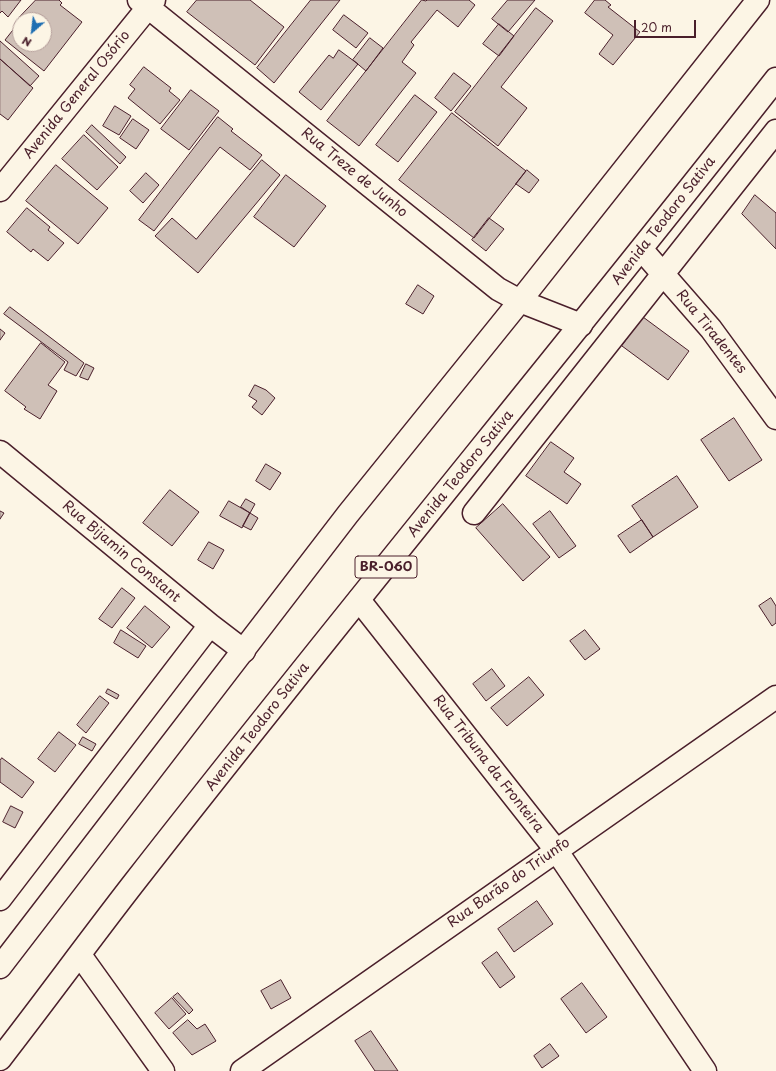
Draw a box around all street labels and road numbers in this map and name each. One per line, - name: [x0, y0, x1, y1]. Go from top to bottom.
- street label: Avenida General Osório: [20, 28, 134, 162]
- street label: Rua Treze de Junho: [297, 125, 411, 221]
- street label: Avenida Teodoro Sativa: [609, 153, 719, 289]
- street label: Rua Tiradentes: [672, 287, 750, 377]
- street label: Avenida Teodoro Sativa: [405, 407, 517, 541]
- street label: Rua Bijamin Constant: [59, 498, 183, 606]
- road number: BR-060: [355, 556, 417, 578]
- street label: Avenida Teodoro Sativa: [203, 659, 313, 795]
- street label: Rua Tribuna da Fronteira: [429, 692, 547, 836]
- street label: Rua Barão do Triunfo: [445, 834, 573, 932]

